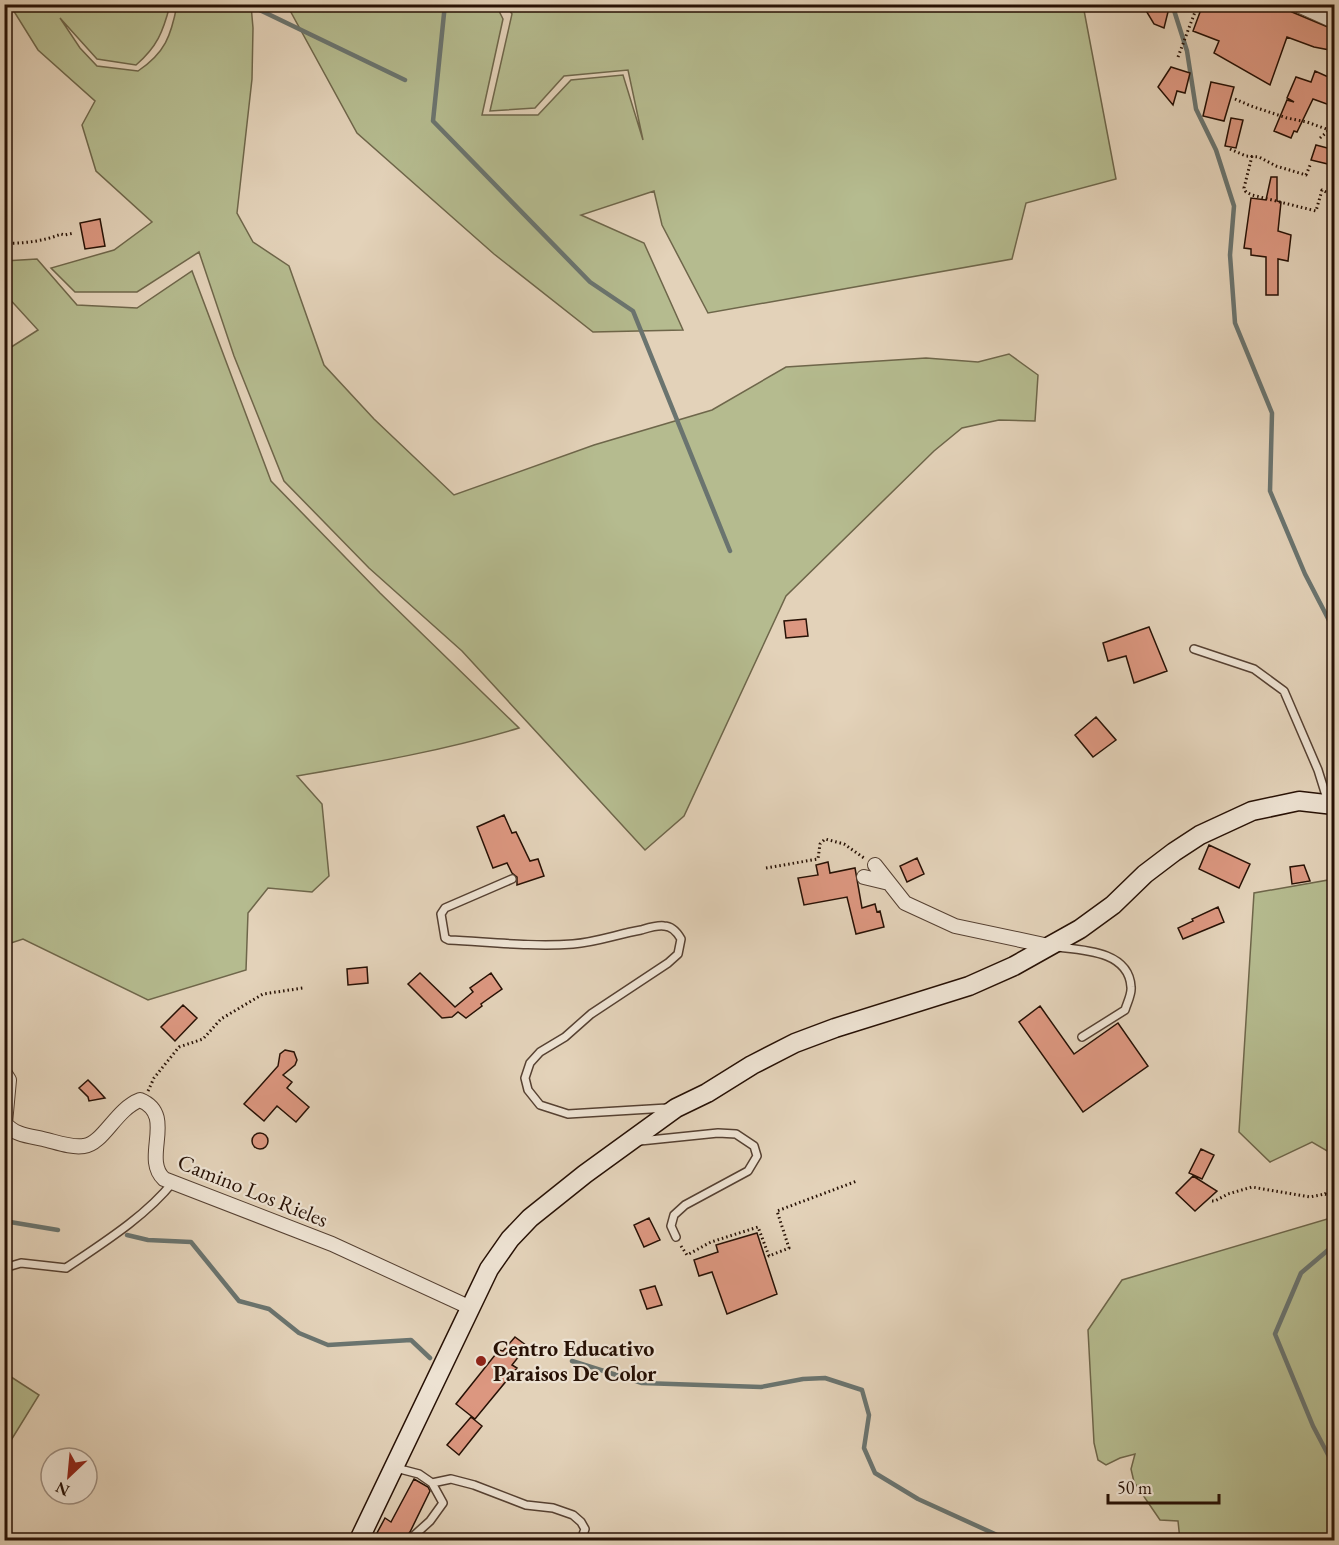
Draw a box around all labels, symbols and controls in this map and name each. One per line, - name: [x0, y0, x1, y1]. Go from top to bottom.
- street label: Camino Los Rieles: [173, 1147, 332, 1234]
- place label: Centro Educativo Paraisos De Color: [493, 1334, 657, 1388]
- marker: Centro Educativo Paraisos De Color: [474, 1354, 488, 1368]
- north arrow: [39, 1446, 99, 1506]
- scale bar: [1108, 1467, 1219, 1505]
- text: 50 m: [1117, 1476, 1152, 1499]
- text: N: [52, 1477, 73, 1501]

